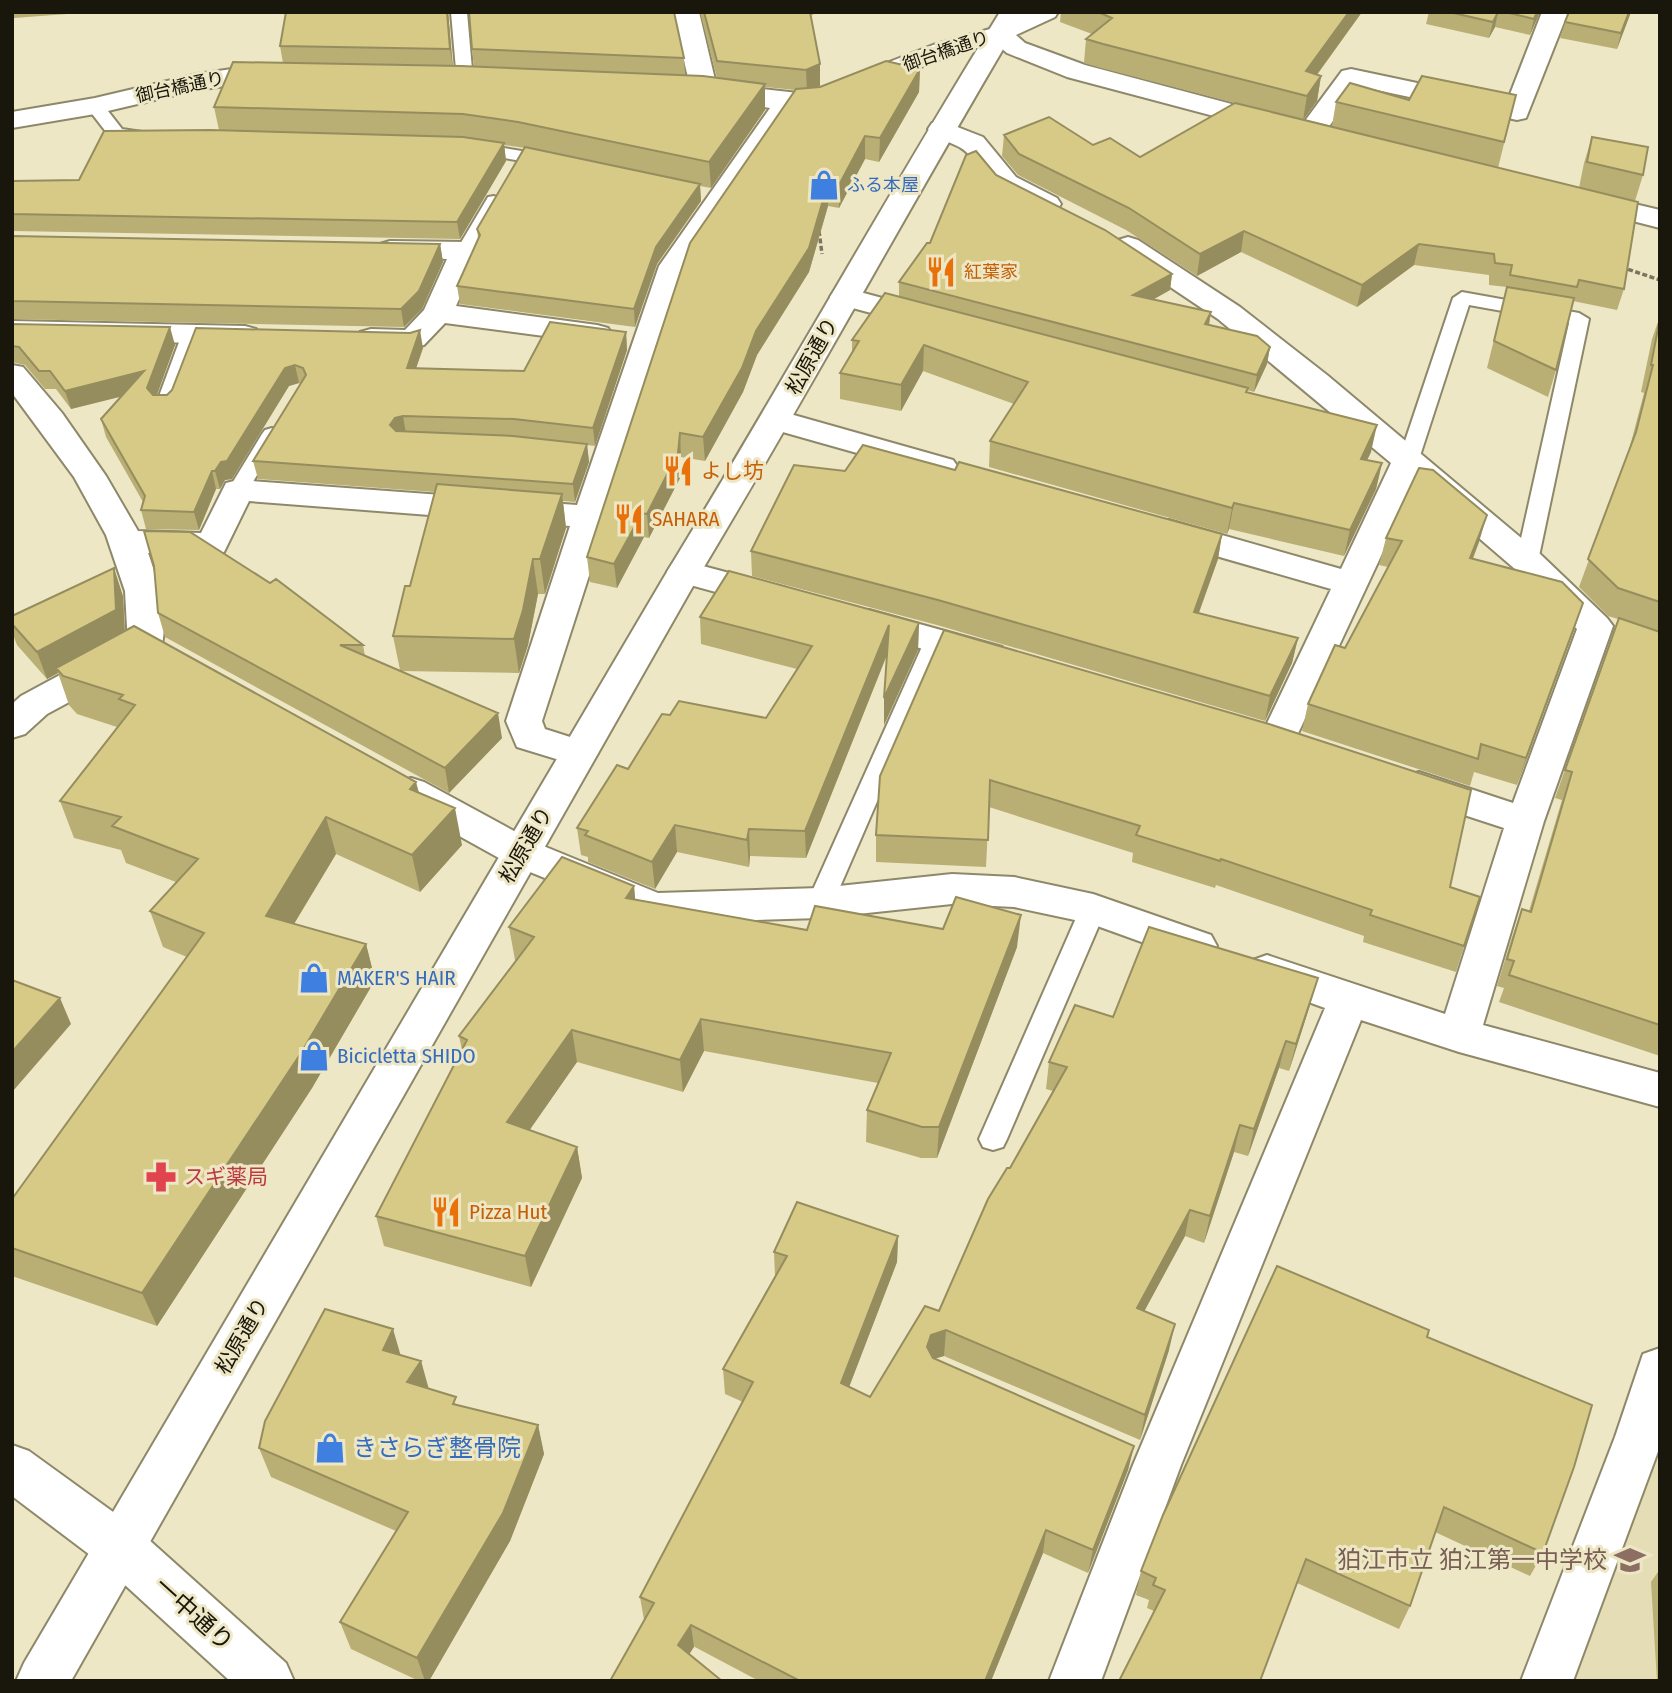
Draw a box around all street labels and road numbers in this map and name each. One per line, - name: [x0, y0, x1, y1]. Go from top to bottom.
- street label: 御台橋通り: [900, 26, 992, 76]
- street label: 御台橋通り: [134, 67, 226, 107]
- street label: 松原通り: [780, 313, 844, 399]
- street label: 松原通り: [494, 802, 558, 888]
- street label: 松原通り: [210, 1293, 274, 1379]
- street label: 一中通り: [149, 1571, 239, 1657]

